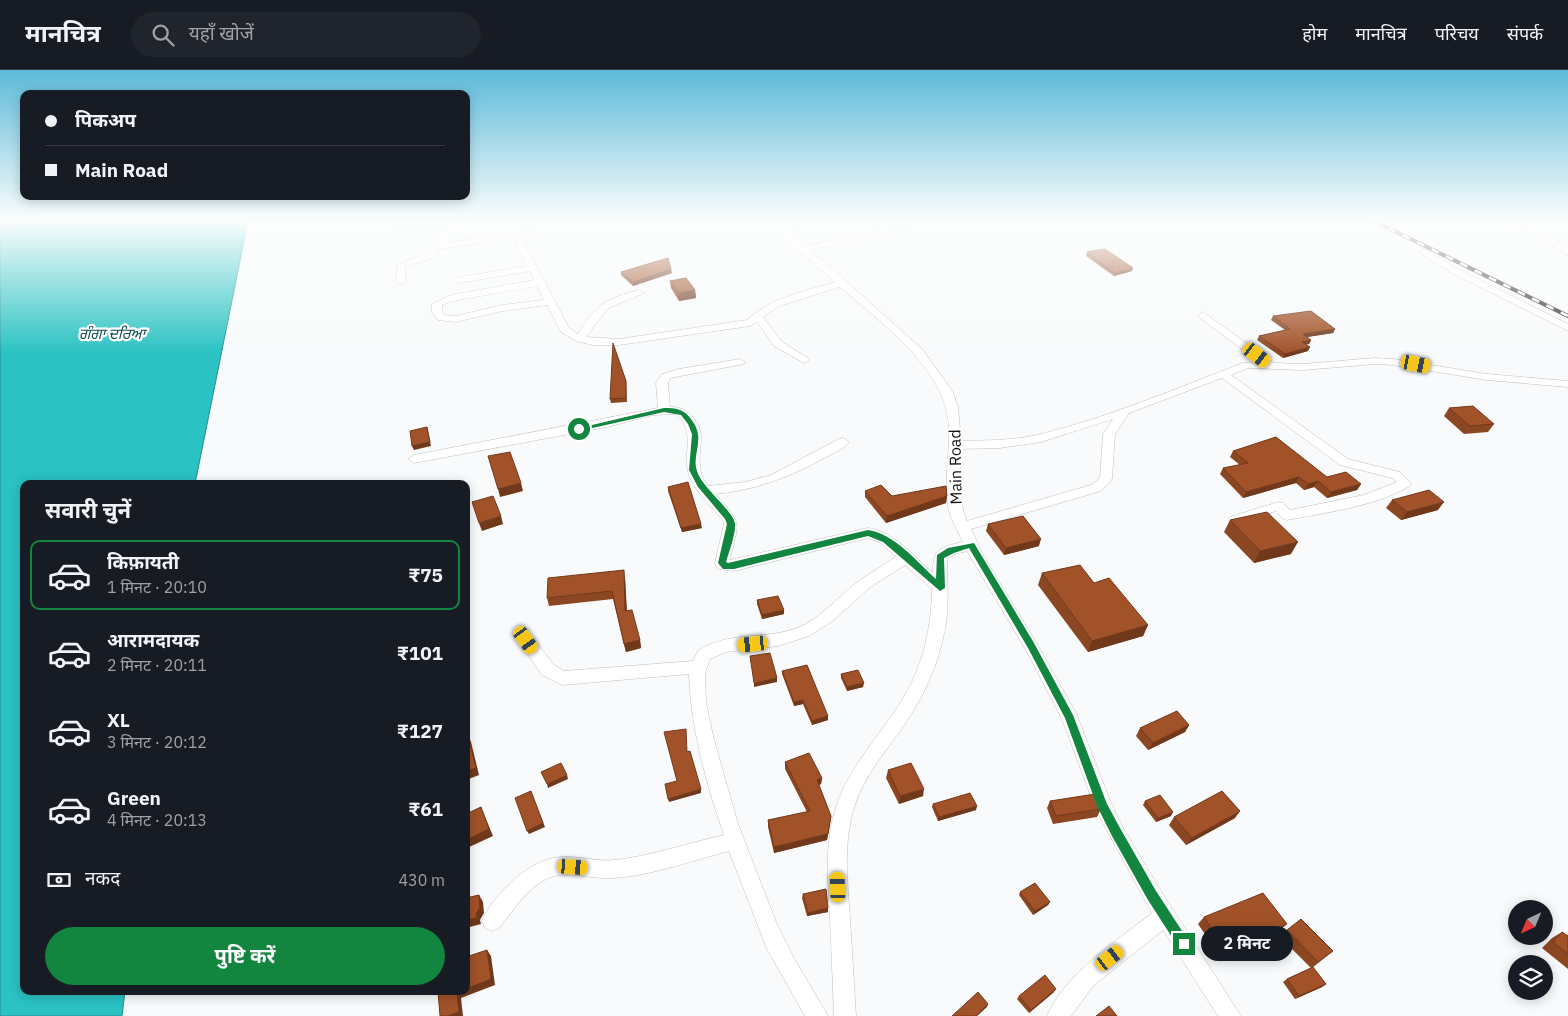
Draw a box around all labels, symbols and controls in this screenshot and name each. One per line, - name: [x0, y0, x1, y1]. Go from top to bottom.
- search box: [131, 12, 481, 57]
- text: मानचित्र: [25, 17, 101, 49]
- icon: search: [149, 21, 177, 49]
- text: यहाँ खोजें: [189, 21, 254, 45]
- text: होम: [1302, 22, 1327, 45]
- text: मानचित्र: [1355, 22, 1407, 45]
- text: परिचय: [1435, 22, 1479, 45]
- text: संपर्क: [1507, 22, 1543, 45]
- text: पिकअप: [75, 108, 136, 132]
- text: Main Road: [75, 158, 168, 182]
- water label: ਗੰਗਾ ਦਰਿਆ: [79, 324, 148, 343]
- car: [1240, 340, 1273, 370]
- car: [1399, 354, 1432, 374]
- route start: [568, 418, 590, 440]
- street label: Main Road: [944, 429, 966, 505]
- text: सवारी चुनें: [45, 495, 131, 524]
- text: किफ़ायती: [107, 550, 179, 574]
- icon: car: [47, 553, 92, 598]
- text: ₹75: [408, 563, 443, 587]
- text: 1 मिनट · 20:10: [107, 577, 207, 597]
- car: [511, 623, 540, 657]
- text: आरामदायक: [107, 628, 199, 652]
- icon: car: [47, 631, 92, 676]
- car: [737, 635, 768, 653]
- text: ₹101: [397, 641, 443, 665]
- text: 2 मिनट · 20:11: [107, 655, 207, 675]
- text: XL: [107, 708, 130, 732]
- icon: car: [47, 709, 92, 754]
- text: ₹127: [397, 719, 443, 743]
- text: 3 मिनट · 20:12: [107, 732, 207, 752]
- text: Green: [107, 786, 161, 810]
- icon: car: [47, 787, 92, 832]
- text: ₹61: [408, 797, 443, 821]
- text: 4 मिनट · 20:13: [107, 810, 207, 830]
- car: [557, 858, 588, 876]
- icon: cash: [45, 866, 73, 894]
- text: नकद: [85, 866, 120, 890]
- text: 430 m: [398, 870, 445, 890]
- car: [829, 872, 846, 902]
- north arrow: [1508, 900, 1552, 945]
- map controls: [1508, 900, 1553, 1000]
- callout: 2 मिनट: [1202, 926, 1294, 962]
- button: पुष्टि करें: [45, 927, 445, 985]
- route end: [1173, 933, 1195, 955]
- text: 2 मिनट: [1224, 933, 1270, 953]
- car: [1093, 943, 1126, 973]
- button: layers: [1508, 955, 1553, 1000]

